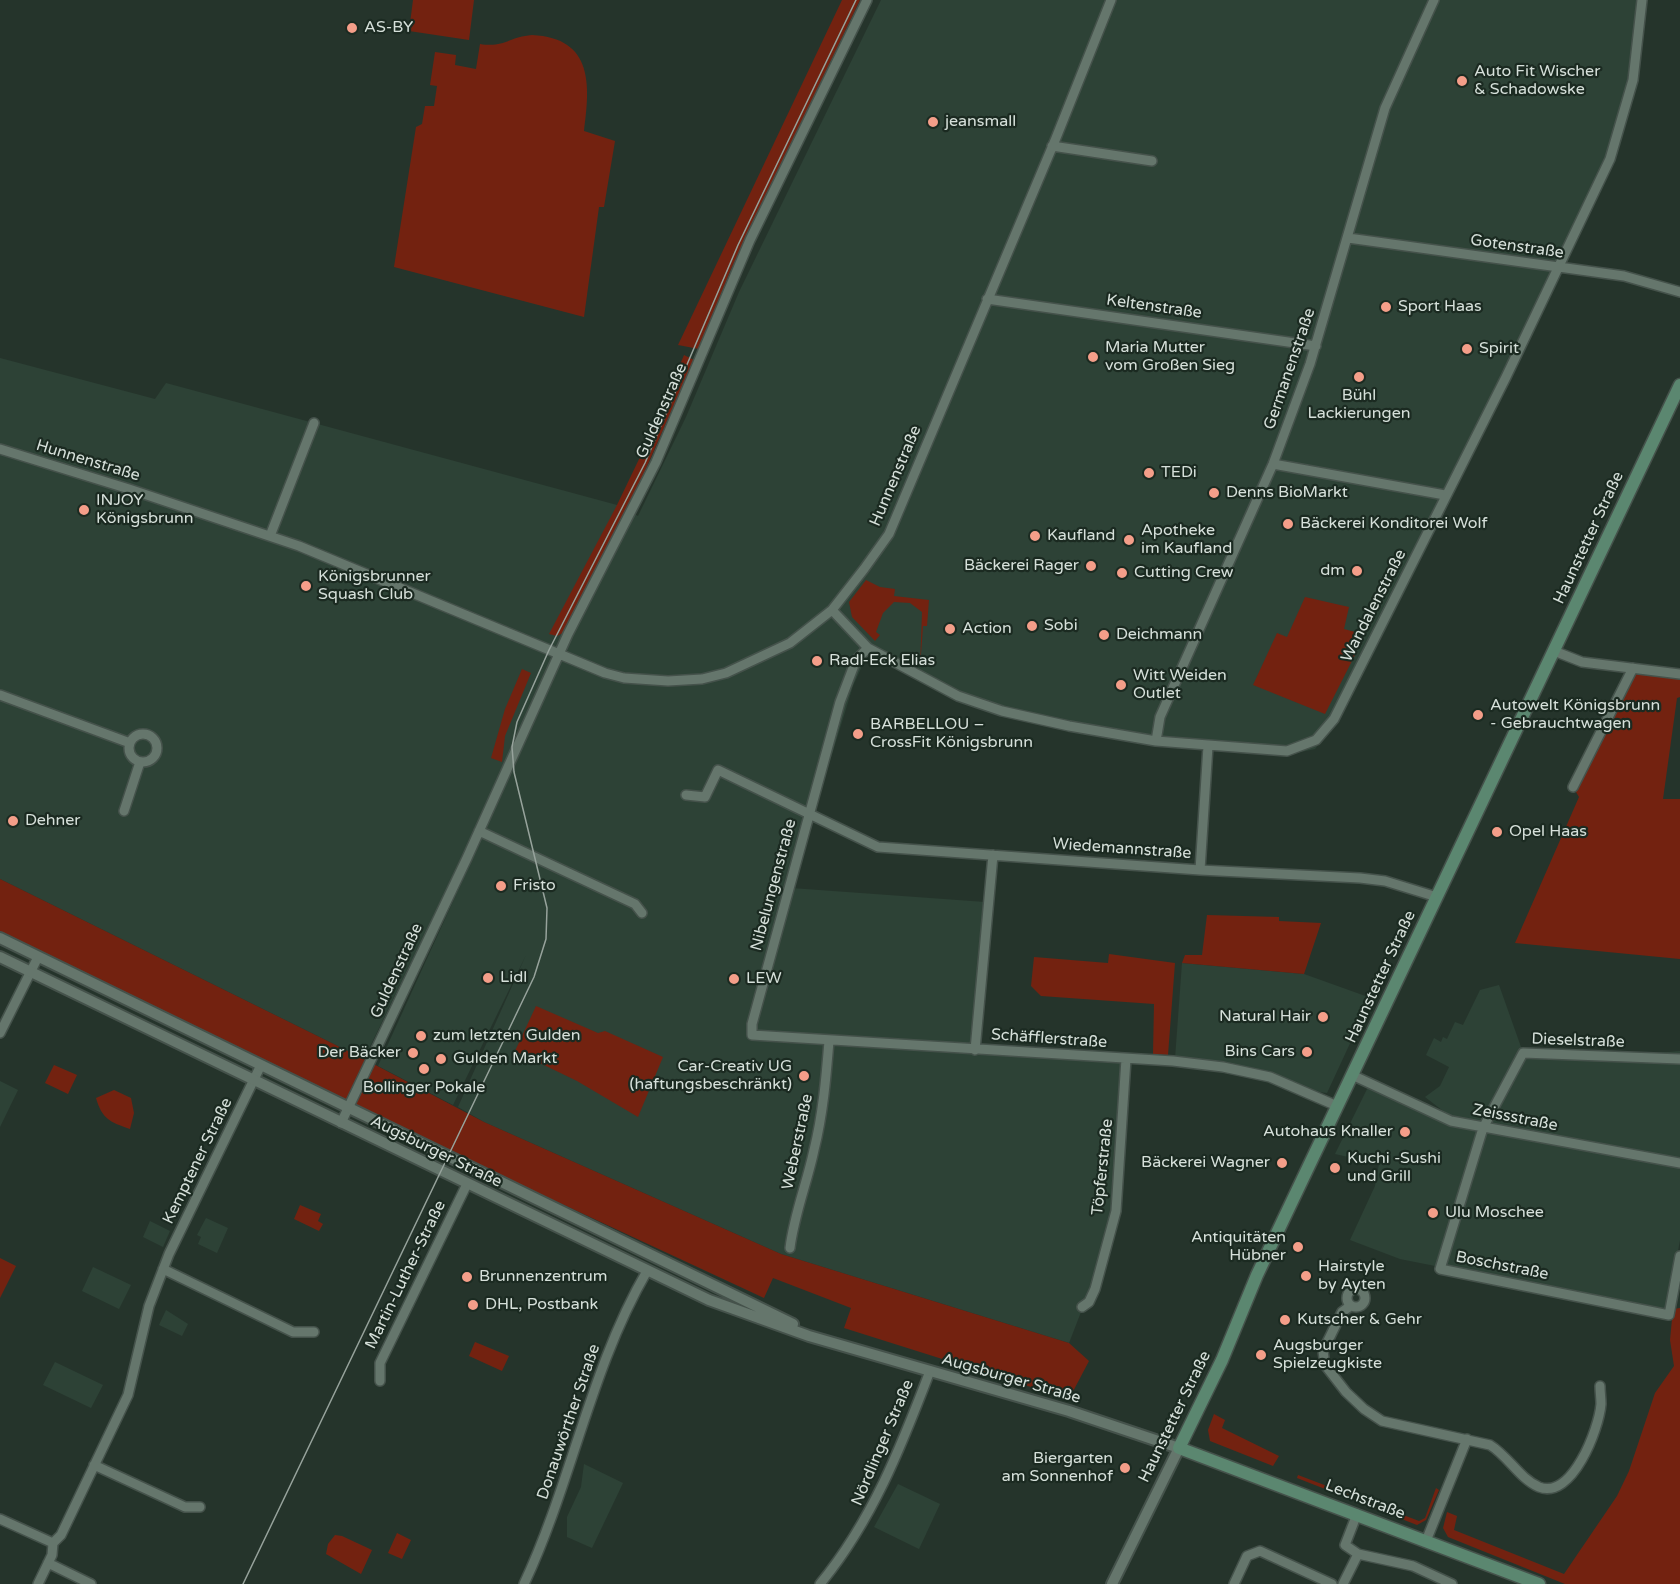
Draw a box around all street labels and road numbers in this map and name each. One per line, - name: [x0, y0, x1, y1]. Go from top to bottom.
- street label: Gotenstraße: [1469, 231, 1565, 263]
- street label: Keltenstraße: [1105, 291, 1203, 323]
- street label: Germanenstraße: [1260, 306, 1320, 432]
- street label: Guldenstraße: [632, 360, 692, 462]
- street label: Hunnenstraße: [866, 423, 926, 529]
- street label: Hunnenstraße: [34, 436, 142, 486]
- street label: Haunstetter Straße: [1550, 469, 1628, 607]
- street label: Wandalenstraße: [1337, 546, 1411, 666]
- street label: Nibelungenstraße: [747, 817, 801, 953]
- street label: Wiedemannstraße: [1052, 835, 1192, 863]
- street label: Haunstetter Straße: [1342, 908, 1420, 1046]
- street label: Guldenstraße: [367, 921, 427, 1021]
- street label: Schäfflerstraße: [990, 1025, 1108, 1053]
- street label: Dieselstraße: [1531, 1030, 1625, 1052]
- street label: Weberstraße: [778, 1092, 818, 1192]
- street label: Kemptener Straße: [159, 1095, 237, 1227]
- street label: Zeissstraße: [1471, 1100, 1559, 1136]
- street label: Augsburger Straße: [367, 1112, 505, 1192]
- street label: Töpferstraße: [1088, 1118, 1118, 1216]
- street label: Martin-Luther-Straße: [362, 1198, 450, 1352]
- street label: Boschstraße: [1454, 1248, 1550, 1284]
- street label: Donauwörther Straße: [533, 1342, 605, 1502]
- street label: Haunstetter Straße: [1135, 1348, 1215, 1486]
- street label: Augsburger Straße: [939, 1350, 1083, 1408]
- street label: Nördlinger Straße: [848, 1377, 918, 1509]
- street label: Lechstraße: [1322, 1476, 1408, 1524]

